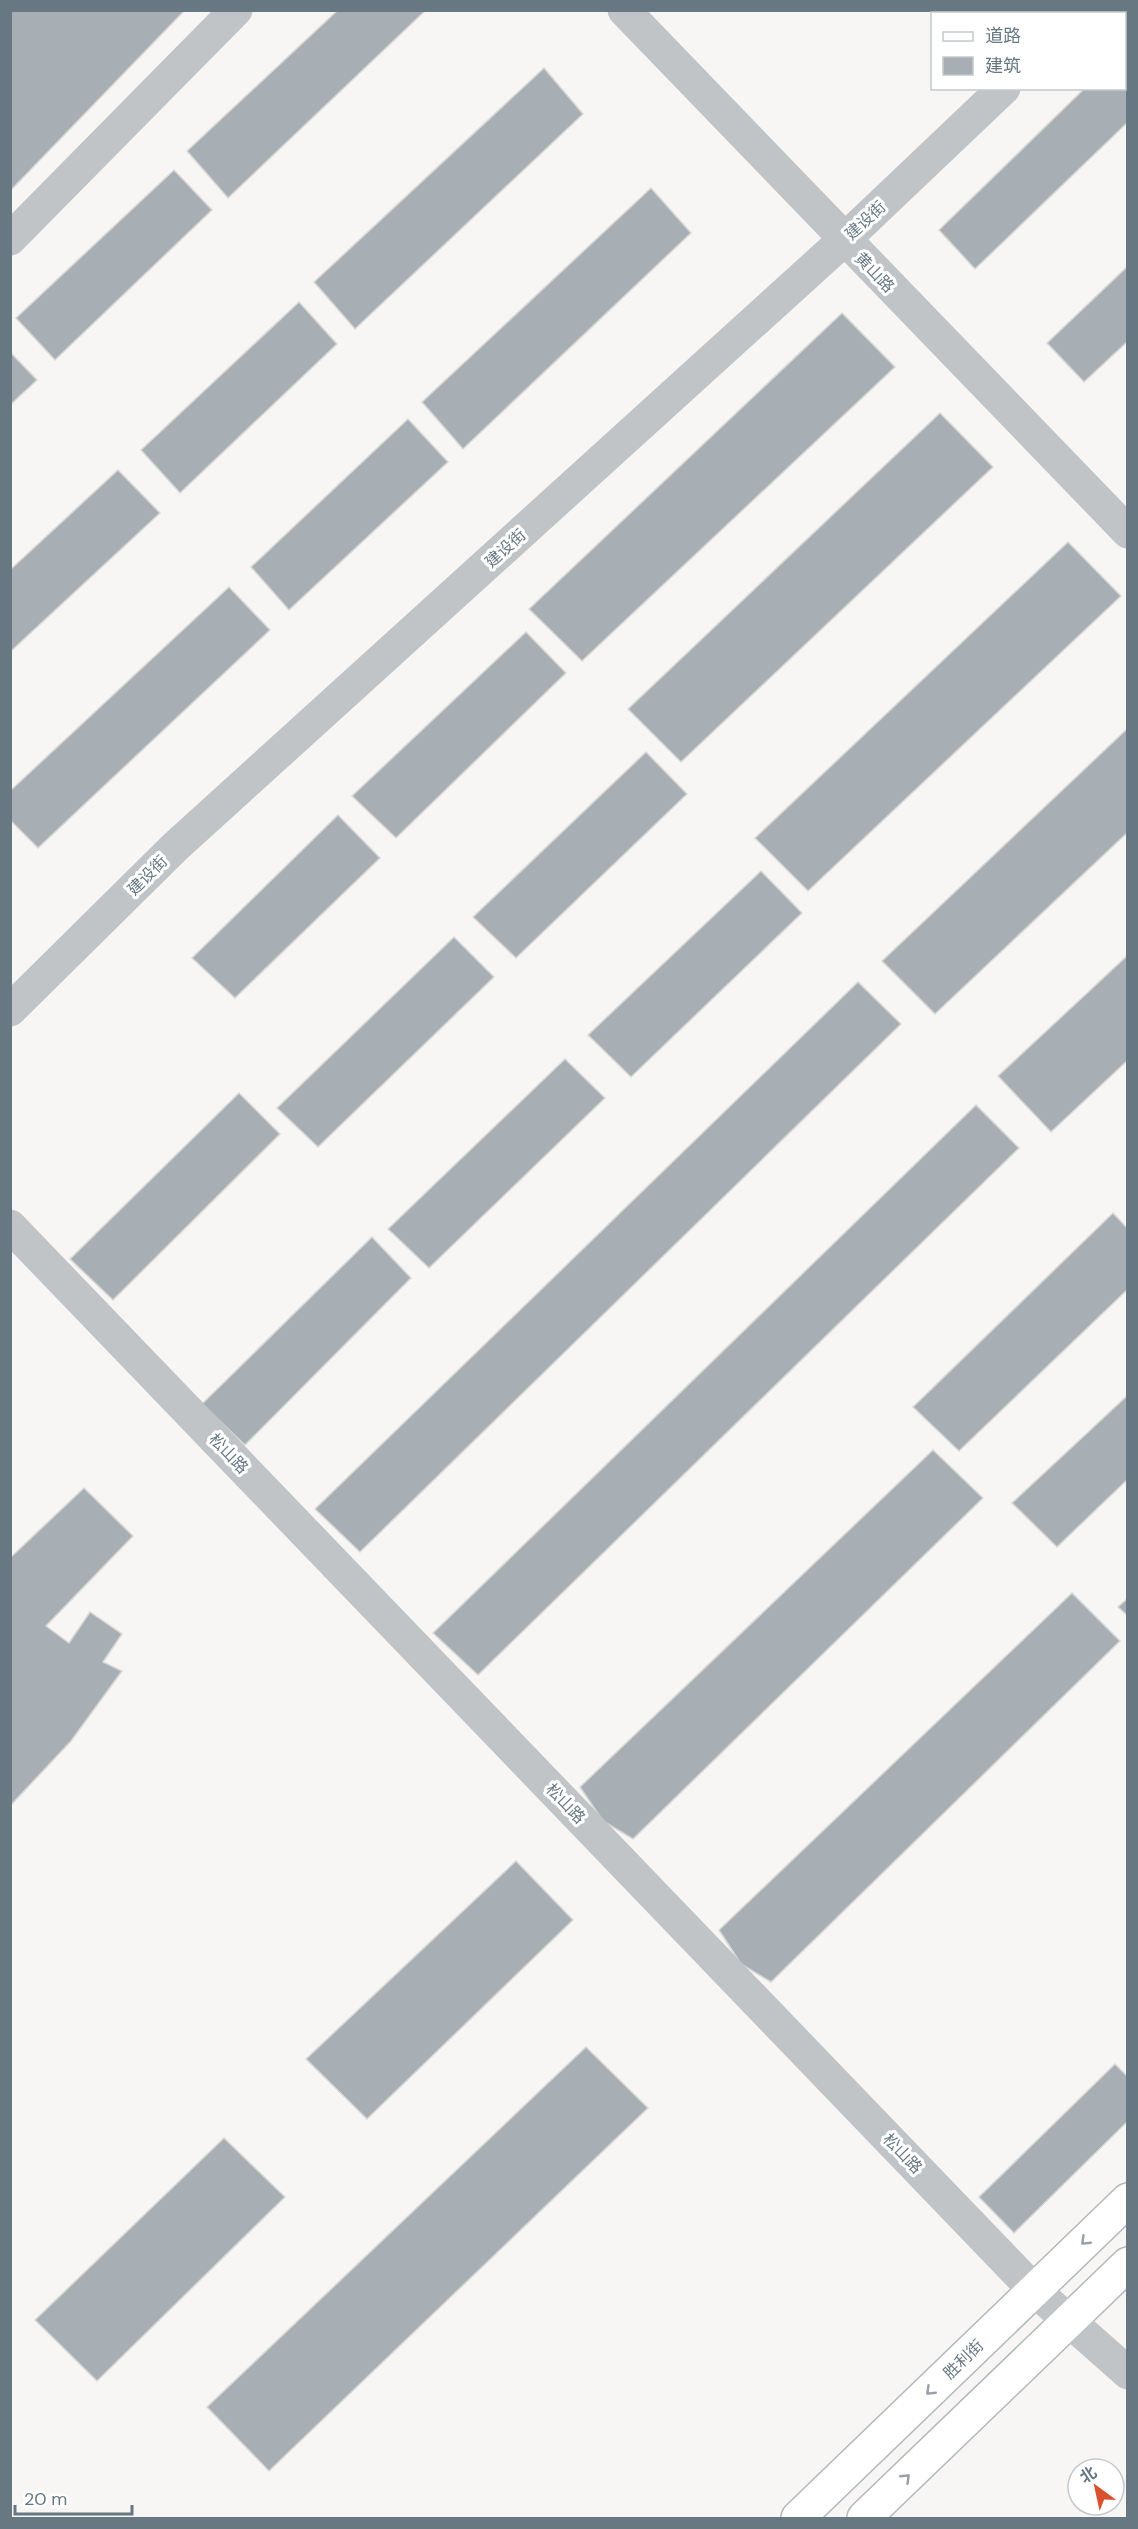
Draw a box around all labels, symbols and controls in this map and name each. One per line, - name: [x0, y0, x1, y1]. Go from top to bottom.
- legend: [931, 12, 1126, 90]
- text: 道路: [985, 24, 1021, 48]
- text: 建筑: [985, 54, 1021, 78]
- street label: 建设街: [841, 196, 890, 244]
- street label: 黄山路: [850, 248, 899, 297]
- street label: 建设街: [480, 525, 530, 572]
- street label: 建设街: [123, 851, 172, 900]
- street label: 松山路: [204, 1429, 253, 1478]
- street label: 松山路: [541, 1779, 590, 1828]
- street label: 松山路: [878, 2129, 927, 2178]
- one-way arrow: [1082, 2233, 1093, 2244]
- street label: 胜利街: [939, 2335, 988, 2384]
- one-way arrow: [927, 2384, 937, 2395]
- north arrow: [1066, 2457, 1126, 2517]
- text: 北: [1076, 2462, 1101, 2488]
- one-way arrow: [900, 2474, 910, 2485]
- scale bar: [15, 2478, 132, 2516]
- text: 20 m: [24, 2487, 67, 2511]

